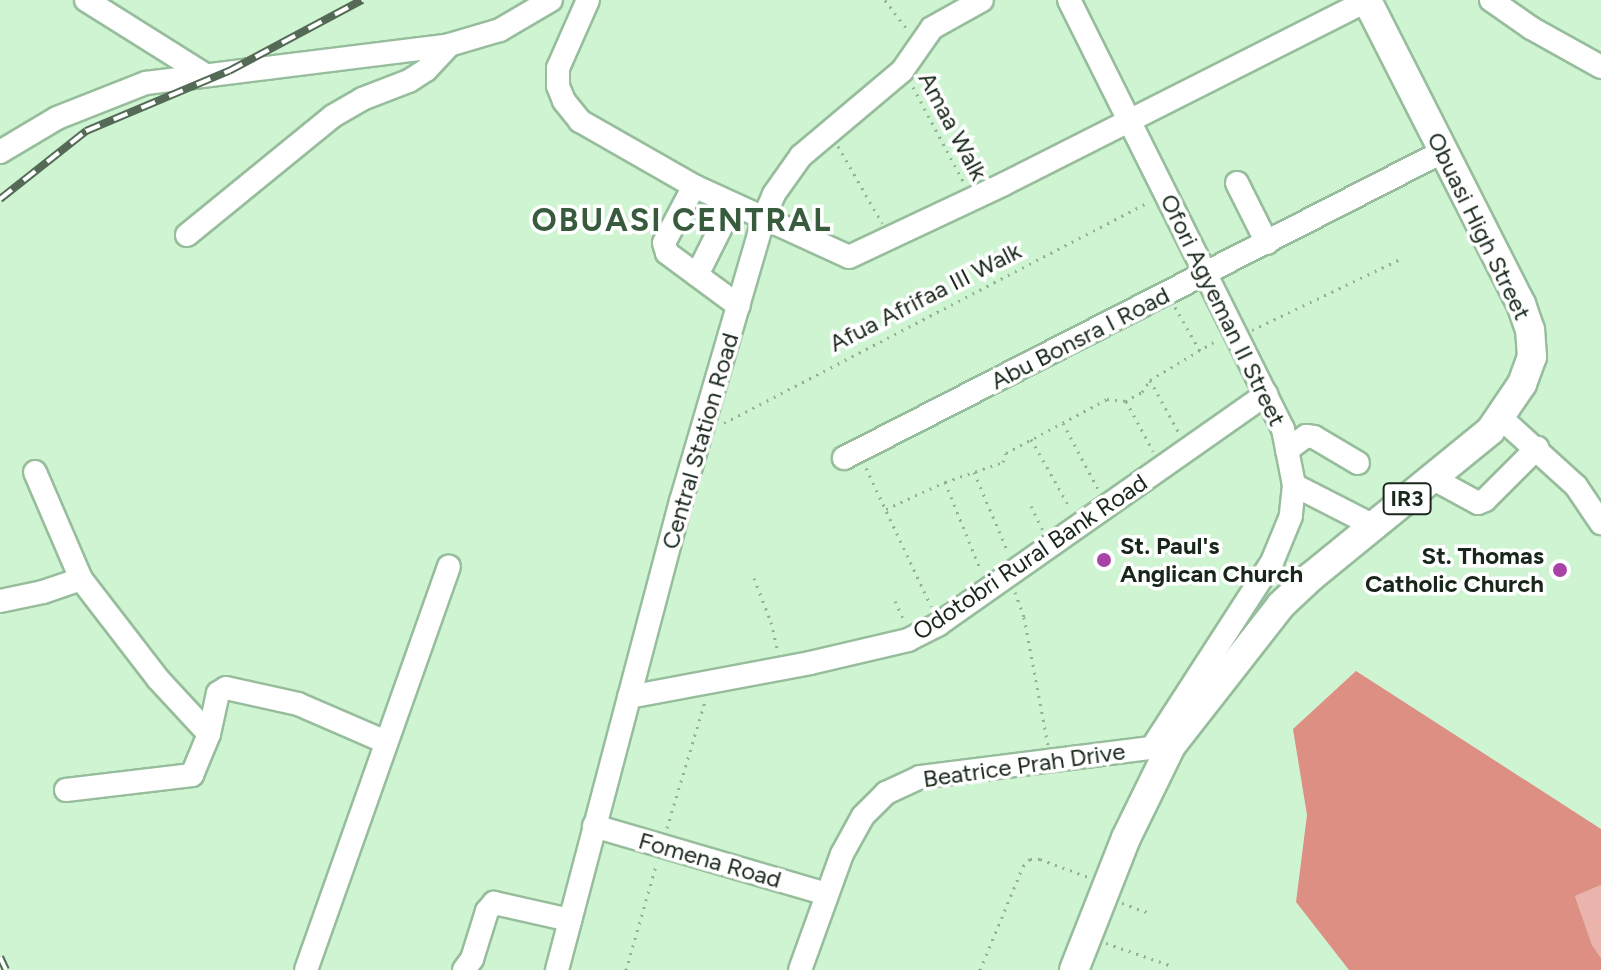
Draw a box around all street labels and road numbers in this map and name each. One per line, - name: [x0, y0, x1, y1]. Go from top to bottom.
- street label: Amaa Walk: [913, 67, 993, 185]
- street label: Obuasi High Street: [1421, 127, 1537, 325]
- street label: Ofori Agyeman II Street: [1154, 189, 1292, 431]
- street label: Afua Afrifaa III Walk: [824, 236, 1026, 358]
- street label: Abu Bonsra I Road: [986, 281, 1174, 395]
- street label: Central Station Road: [655, 330, 745, 552]
- street label: Odotobri Rural Bank Road: [907, 468, 1153, 646]
- road number: IR3: [1381, 481, 1433, 517]
- street label: Beatrice Prah Drive: [921, 737, 1127, 793]
- street label: Fomena Road: [635, 826, 785, 894]

